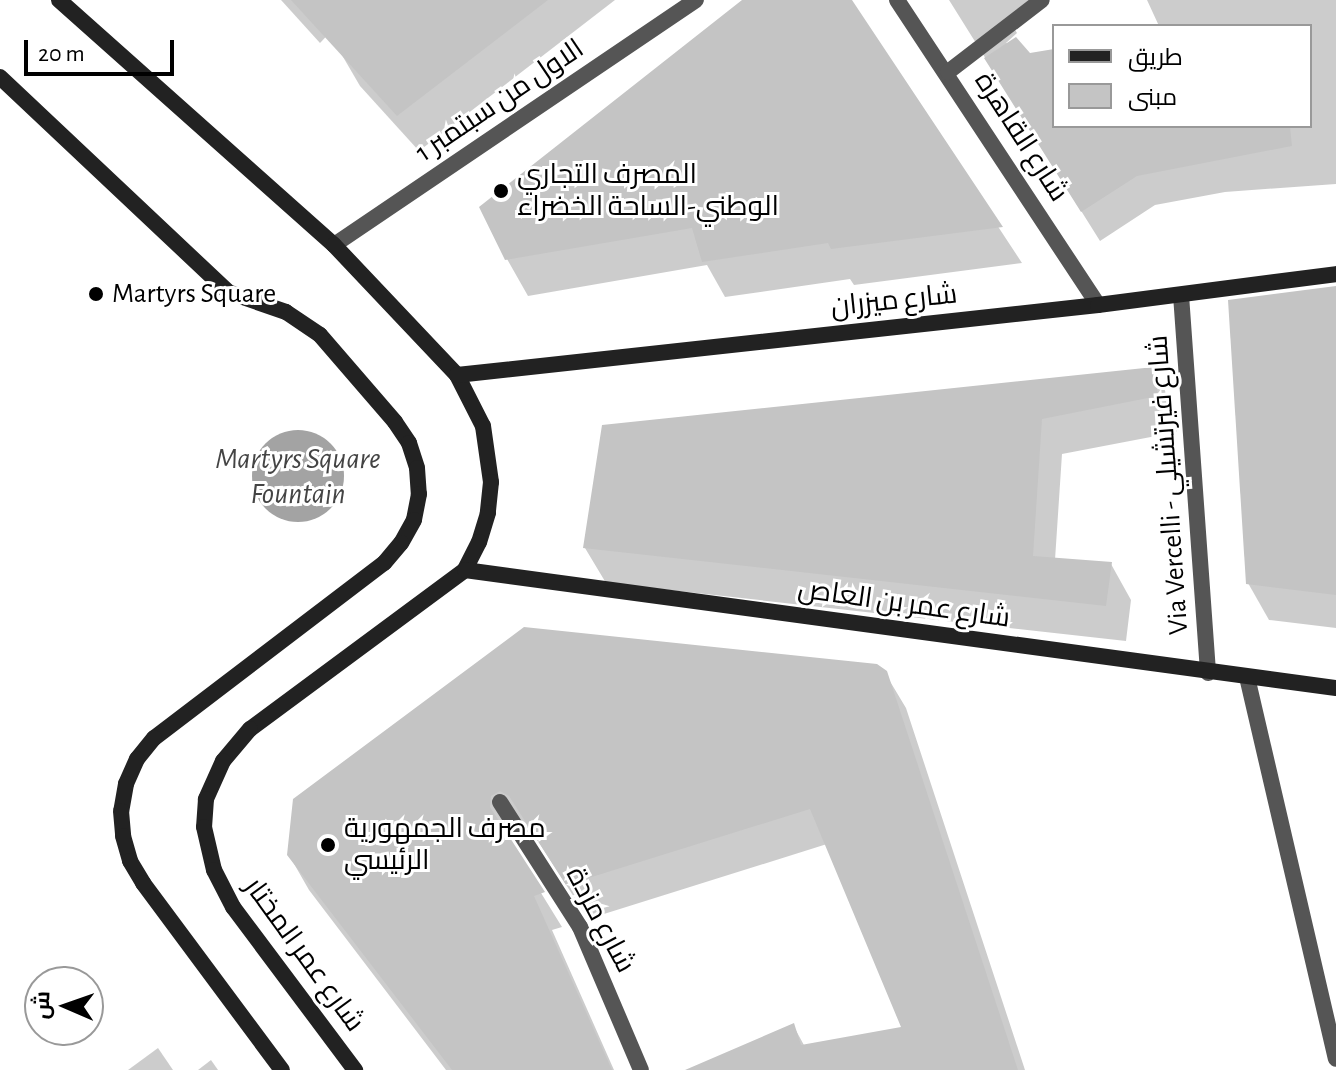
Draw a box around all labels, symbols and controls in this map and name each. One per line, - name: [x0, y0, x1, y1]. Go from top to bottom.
- scale bar: [28, 24, 178, 74]
- legend: [1052, 24, 1312, 128]
- street label: الاول من سبتمبر 1: [409, 32, 591, 170]
- text: 20 m: [38, 42, 85, 66]
- text: طريق: [1128, 46, 1183, 70]
- street label: شارع القاهرة: [967, 66, 1075, 208]
- text: مبنى: [1128, 86, 1177, 110]
- place label: المصرف التجاري الوطني-الساحة الخضراء: [517, 158, 779, 224]
- marker: المصرف التجاري الوطني-الساحة الخضراء: [492, 182, 510, 200]
- place label: Martyrs Square: [112, 277, 276, 311]
- street label: شارع ميزران: [829, 278, 959, 324]
- marker: Martyrs Square: [87, 285, 105, 303]
- street label: Via Vercelli - شارع فيرتشيلي: [1142, 334, 1196, 636]
- water label: Martyrs Square Fountain: [215, 441, 381, 512]
- street label: شارع عمر بن العاص: [796, 572, 1012, 636]
- place label: مصرف الجمهورية الرئيسي: [344, 812, 546, 878]
- marker: مصرف الجمهورية الرئيسي: [319, 836, 337, 854]
- street label: شارع مزدة: [558, 861, 642, 979]
- street label: شارع عمر المختار: [237, 871, 371, 1039]
- north arrow: [24, 966, 104, 1046]
- text: ش: [31, 991, 53, 1020]

